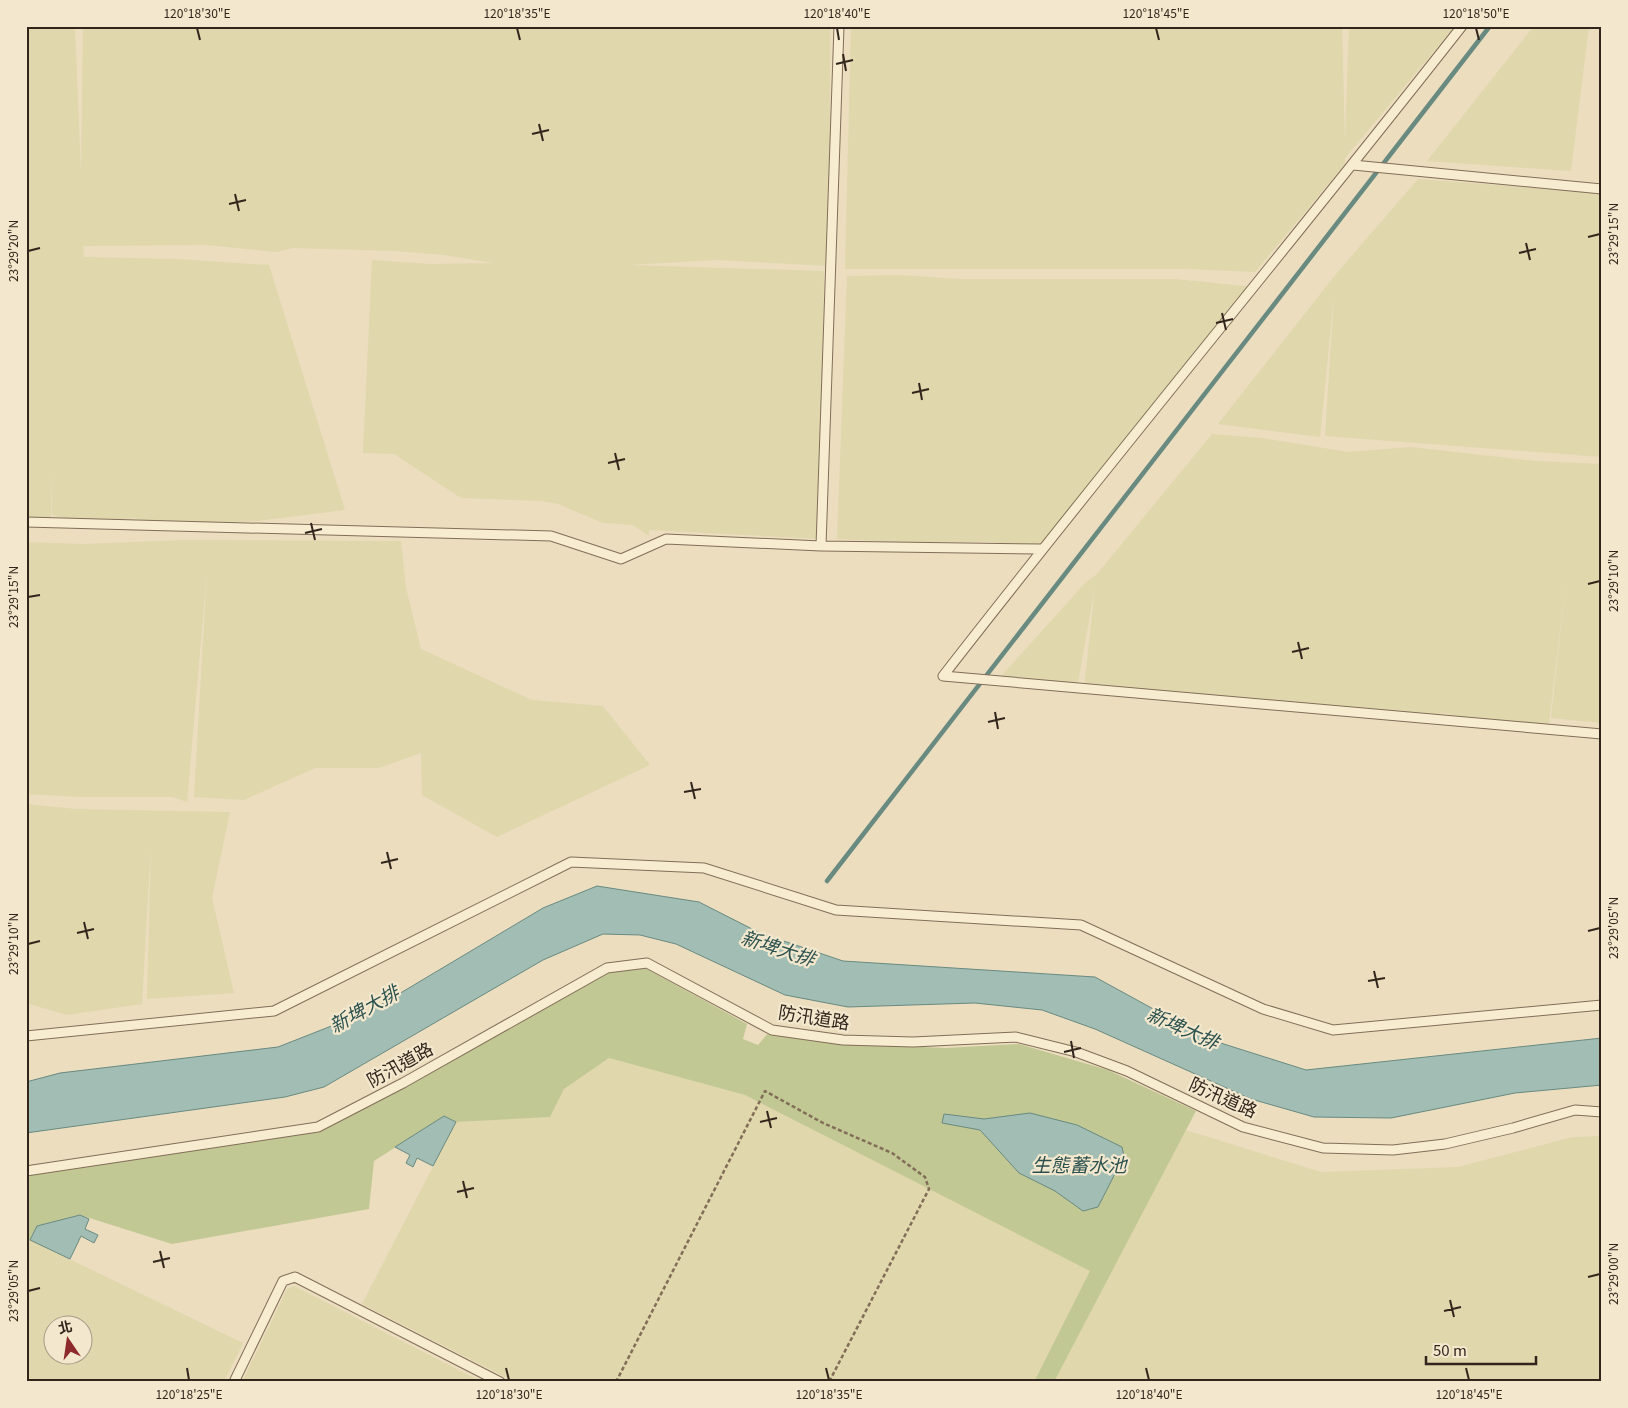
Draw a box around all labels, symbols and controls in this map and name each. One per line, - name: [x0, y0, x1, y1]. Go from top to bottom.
- text: 120°18'30"E: [163, 4, 231, 21]
- text: 120°18'35"E: [483, 4, 551, 21]
- text: 120°18'40"E: [803, 4, 871, 21]
- text: 120°18'45"E: [1122, 4, 1190, 21]
- text: 120°18'50"E: [1442, 4, 1510, 21]
- text: 23°29'15"N: [1604, 203, 1621, 265]
- text: 23°29'20"N: [4, 220, 21, 282]
- text: 23°29'10"N: [1604, 550, 1621, 612]
- text: 23°29'15"N: [4, 566, 21, 628]
- text: 23°29'05"N: [1604, 897, 1621, 959]
- text: 23°29'10"N: [4, 913, 21, 975]
- water label: 新埤大排: [738, 922, 822, 972]
- water label: 新埤大排: [323, 976, 406, 1038]
- street label: 防汛道路: [777, 998, 852, 1034]
- water label: 新埤大排: [1143, 999, 1227, 1056]
- street label: 防汛道路: [361, 1034, 437, 1092]
- street label: 防汛道路: [1186, 1070, 1262, 1123]
- water label: 生態蓄水池: [1031, 1150, 1128, 1177]
- text: 23°29'00"N: [1604, 1243, 1621, 1305]
- text: 23°29'05"N: [4, 1260, 21, 1322]
- text: 北: [56, 1315, 74, 1338]
- north arrow: [42, 1316, 92, 1366]
- scale bar: [1426, 1333, 1536, 1365]
- text: 50 m: [1433, 1339, 1467, 1360]
- text: 120°18'25"E: [155, 1385, 223, 1402]
- text: 120°18'30"E: [475, 1385, 543, 1402]
- text: 120°18'35"E: [795, 1385, 863, 1402]
- text: 120°18'40"E: [1115, 1385, 1183, 1402]
- text: 120°18'45"E: [1435, 1385, 1503, 1402]

